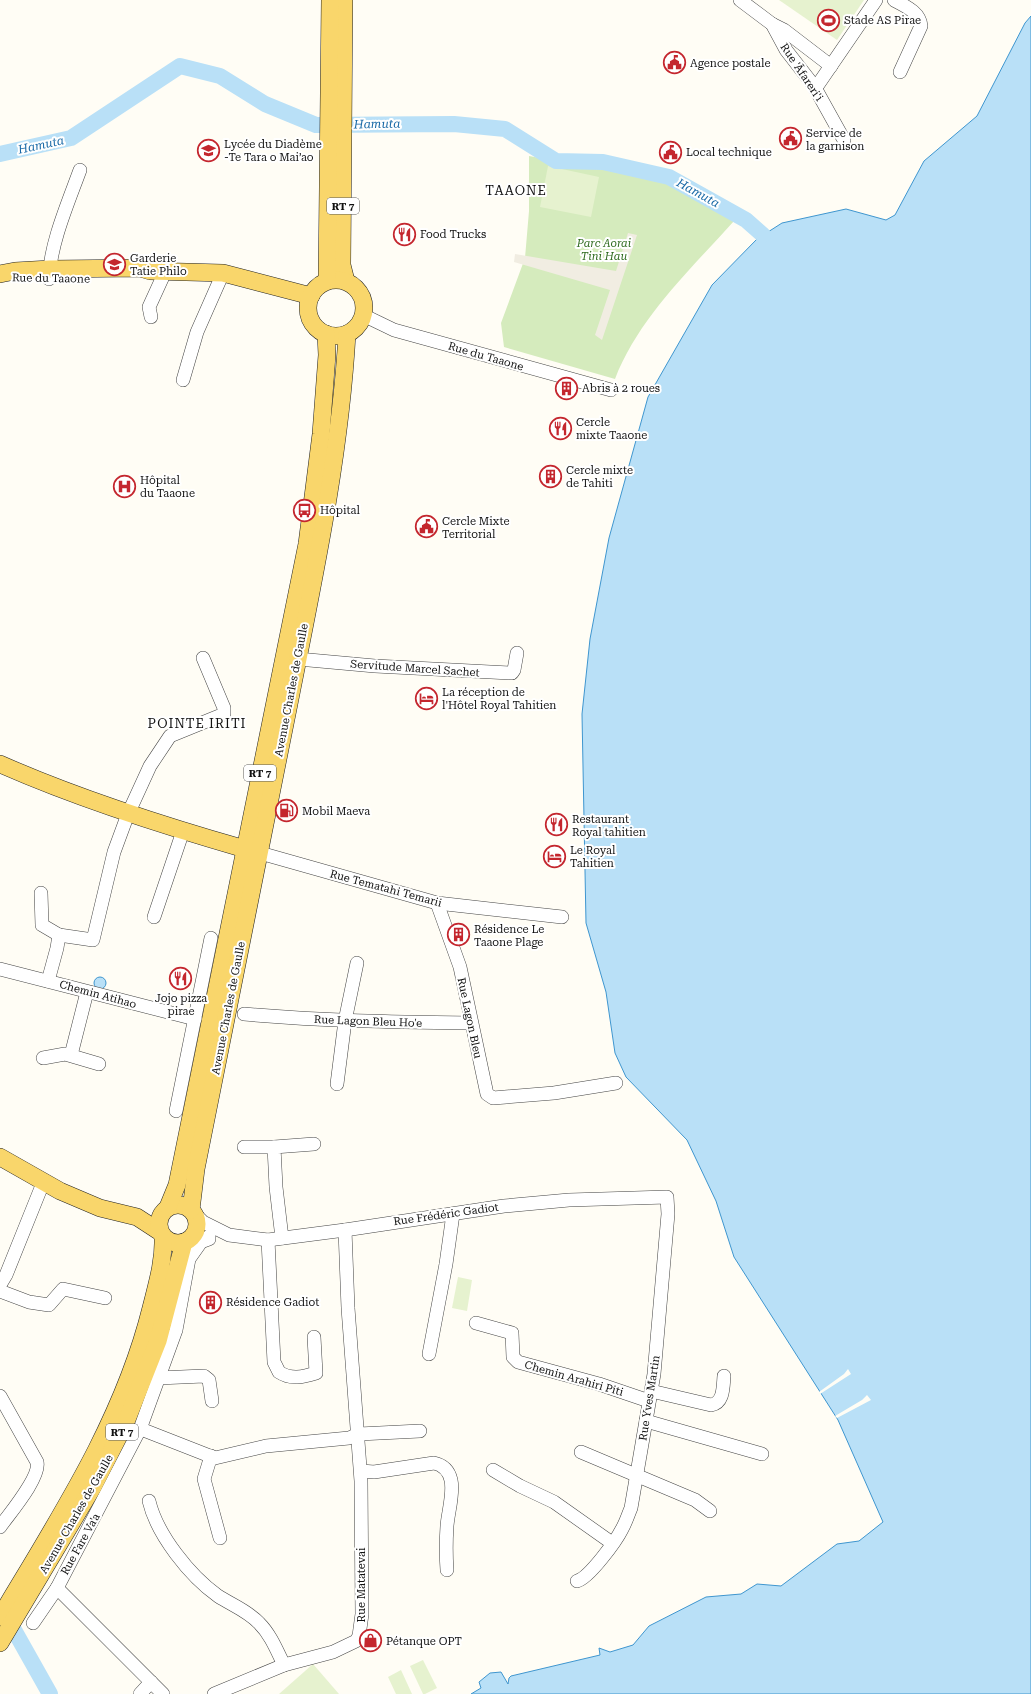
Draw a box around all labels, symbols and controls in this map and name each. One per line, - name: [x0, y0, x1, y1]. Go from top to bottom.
- sports icon: Stade AS Pirae: [816, 7, 842, 33]
- place label: Stade AS Pirae: [844, 14, 921, 27]
- street label: Rue 'Āfareri'i: [778, 41, 826, 104]
- public building icon: Agence postale: [661, 50, 687, 76]
- place label: Agence postale: [690, 57, 771, 70]
- water label: Hamuta: [353, 117, 400, 131]
- public building icon: Service de la garnison: [777, 126, 803, 152]
- place label: Service de la garnison: [806, 127, 864, 153]
- water label: Hamuta: [16, 133, 65, 157]
- school or university icon: Lycée du Diadème -Te Tara o Mai’ao: [196, 137, 222, 163]
- place label: Lycée du Diadème -Te Tara o Mai’ao: [224, 138, 322, 164]
- public building icon: Local technique: [657, 139, 683, 165]
- place label: Local technique: [686, 146, 772, 159]
- water label: Hamuta: [673, 175, 722, 210]
- district label: TAAONE: [485, 183, 547, 198]
- road number: RT 7: [327, 198, 359, 214]
- restaurant icon: Food Trucks: [391, 221, 417, 247]
- place label: Food Trucks: [420, 228, 486, 241]
- park label: Parc Aorai Tini Hau: [576, 237, 632, 263]
- school or university icon: Garderie Tatie Philo: [102, 251, 128, 277]
- place label: Garderie Tatie Philo: [130, 252, 187, 278]
- street label: Rue du Taaone: [12, 271, 90, 286]
- street label: Rue du Taaone: [447, 339, 525, 373]
- building icon: Abris à 2 roues: [554, 375, 580, 401]
- place label: Abris à 2 roues: [582, 382, 660, 395]
- restaurant icon: Cercle mixte Taaone: [548, 415, 574, 441]
- place label: Cercle mixte Taaone: [576, 416, 647, 442]
- building icon: Cercle mixte de Tahiti: [537, 463, 563, 489]
- place label: Cercle mixte de Tahiti: [566, 464, 633, 490]
- hospital icon: Hôpital du Taaone: [111, 473, 137, 499]
- place label: Hôpital du Taaone: [140, 474, 195, 500]
- bus stop icon: Hôpital: [292, 497, 318, 523]
- place label: Hôpital: [320, 504, 361, 517]
- public building icon: Cercle Mixte Territorial: [414, 514, 440, 540]
- place label: Cercle Mixte Territorial: [442, 515, 510, 541]
- street label: Avenue Charles de Gaulle: [272, 622, 311, 758]
- street label: Servitude Marcel Sachet: [350, 657, 480, 680]
- hotel icon: La réception de l'Hôtel Royal Tahitien: [413, 685, 439, 711]
- place label: La réception de l'Hôtel Royal Tahitien: [442, 686, 556, 712]
- district label: POINTE IRITI: [148, 716, 246, 731]
- road number: RT 7: [244, 765, 276, 781]
- fuel station icon: Mobil Maeva: [273, 798, 299, 824]
- place label: Mobil Maeva: [302, 805, 370, 818]
- restaurant icon: Restaurant Royal tahitien: [544, 812, 570, 838]
- place label: Restaurant Royal tahitien: [572, 813, 646, 839]
- hotel icon: Le Royal Tahitien: [541, 843, 567, 869]
- place label: Le Royal Tahitien: [570, 844, 616, 870]
- street label: Rue Tematahi Temarii: [328, 867, 444, 910]
- building icon: Résidence Le Taaone Plage: [445, 922, 471, 948]
- place label: Résidence Le Taaone Plage: [474, 923, 544, 949]
- street label: Avenue Charles de Gaulle: [209, 940, 248, 1076]
- restaurant icon: Jojo pizza pirae: [168, 965, 194, 991]
- street label: Rue Lagon Bleu: [455, 977, 484, 1060]
- street label: Chemin Atihao: [58, 978, 138, 1011]
- place label: Jojo pizza pirae: [155, 992, 207, 1018]
- street label: Rue Lagon Bleu Ho'e: [314, 1013, 422, 1030]
- street label: Rue Frédéric Gadiot: [393, 1201, 500, 1228]
- building icon: Résidence Gadiot: [198, 1289, 224, 1315]
- place label: Résidence Gadiot: [226, 1296, 319, 1309]
- street label: Rue Yves Martin: [636, 1355, 663, 1442]
- street label: Chemin Arahiri Piti: [523, 1358, 625, 1399]
- road number: RT 7: [106, 1424, 138, 1440]
- street label: Avenue Charles de Gaulle: [37, 1452, 116, 1576]
- street label: Rue Fare Va'a: [58, 1511, 103, 1577]
- street label: Rue Matatevai: [355, 1547, 368, 1622]
- shop icon: Pétanque OPT: [358, 1628, 384, 1654]
- place label: Pétanque OPT: [386, 1635, 462, 1648]

